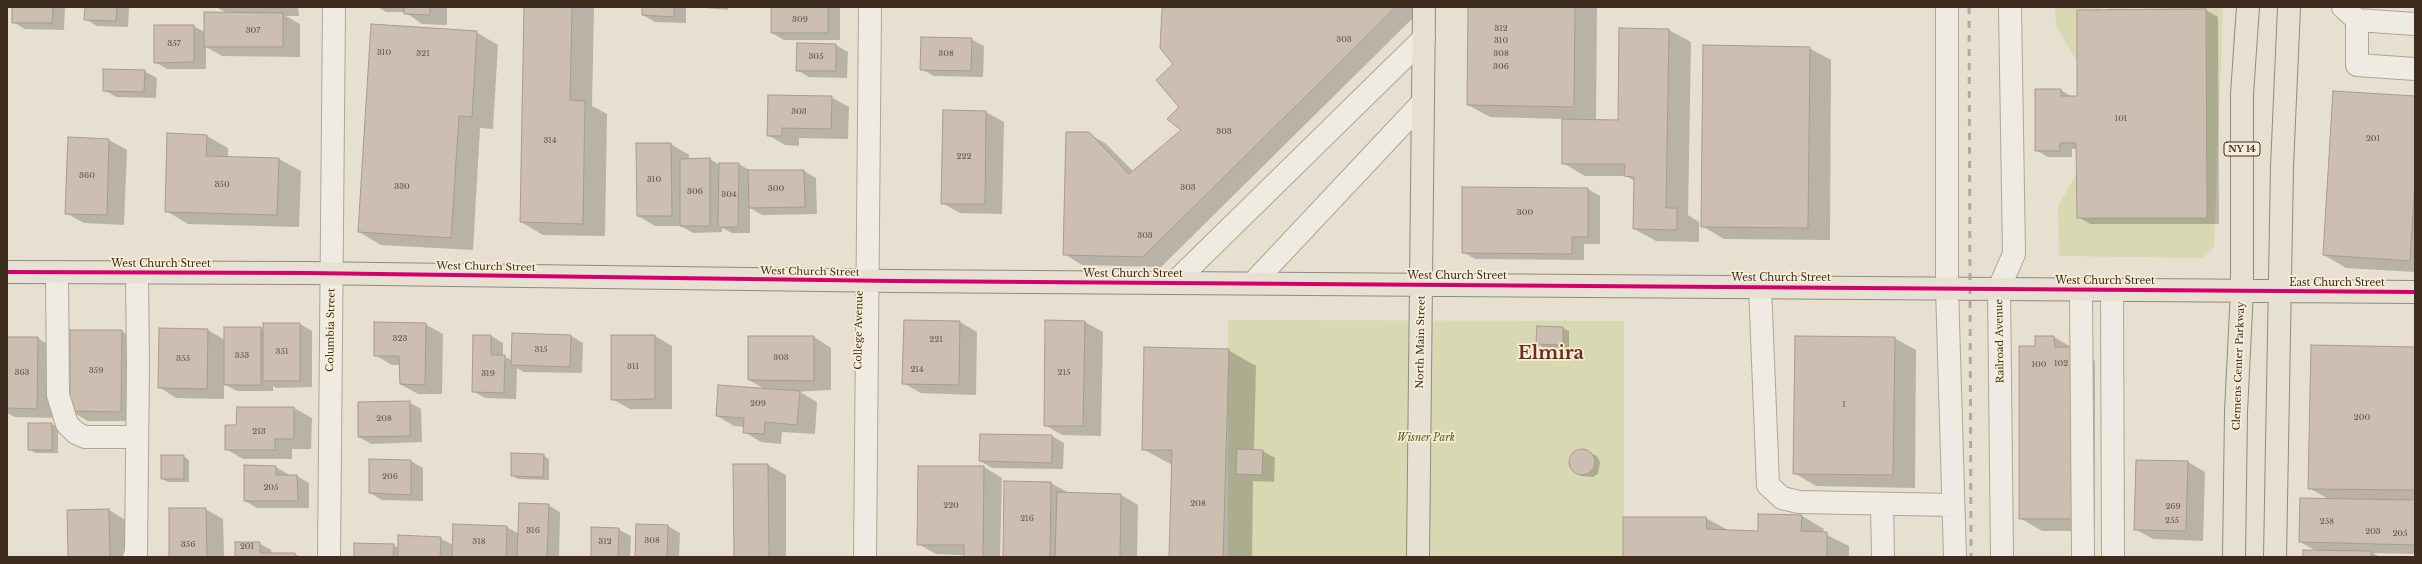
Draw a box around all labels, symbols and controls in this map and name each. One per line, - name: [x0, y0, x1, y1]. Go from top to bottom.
- house number: 309: [792, 15, 808, 25]
- house number: 312: [1494, 24, 1508, 34]
- house number: 307: [246, 26, 260, 36]
- house number: 303: [1336, 35, 1352, 45]
- house number: 310: [1494, 36, 1508, 46]
- house number: 357: [167, 39, 181, 49]
- house number: 310: [377, 48, 391, 58]
- house number: 321: [416, 49, 430, 59]
- house number: 308: [938, 49, 954, 59]
- house number: 308: [1493, 49, 1509, 59]
- house number: 305: [808, 52, 824, 62]
- house number: 306: [1493, 62, 1509, 72]
- house number: 303: [791, 107, 807, 117]
- house number: 101: [2115, 114, 2127, 124]
- house number: 303: [1216, 127, 1232, 137]
- house number: 201: [2366, 134, 2380, 144]
- house number: 314: [543, 136, 557, 146]
- road number: NY 14: [2224, 142, 2260, 156]
- house number: 222: [957, 152, 971, 162]
- house number: 360: [79, 171, 95, 181]
- house number: 310: [647, 175, 661, 185]
- house number: 350: [214, 180, 230, 190]
- house number: 330: [394, 182, 410, 192]
- house number: 303: [1180, 183, 1196, 193]
- house number: 300: [768, 184, 784, 194]
- house number: 306: [687, 187, 703, 197]
- house number: 304: [721, 190, 737, 200]
- house number: 300: [1517, 208, 1533, 218]
- house number: 303: [1137, 231, 1153, 241]
- street label: West Church Street: [111, 258, 211, 270]
- street label: West Church Street: [436, 260, 536, 274]
- street label: West Church Street: [760, 265, 860, 279]
- street label: West Church Street: [1083, 268, 1183, 280]
- street label: West Church Street: [1407, 270, 1507, 282]
- street label: West Church Street: [1731, 272, 1831, 284]
- street label: West Church Street: [2055, 275, 2155, 287]
- street label: East Church Street: [2289, 277, 2385, 289]
- street label: Columbia Street: [324, 288, 338, 372]
- street label: College Avenue: [852, 290, 866, 370]
- street label: North Main Street: [1414, 295, 1428, 389]
- street label: Railroad Avenue: [1993, 299, 2007, 383]
- street label: Clemens Center Parkway: [2231, 301, 2247, 431]
- house number: 323: [393, 334, 407, 344]
- house number: 221: [929, 335, 943, 345]
- district label: Elmira: [1518, 343, 1584, 365]
- house number: 315: [534, 345, 548, 355]
- house number: 351: [275, 347, 289, 357]
- house number: 353: [235, 351, 249, 361]
- house number: 303: [773, 353, 789, 363]
- house number: 355: [176, 354, 190, 364]
- house number: 102: [2054, 359, 2068, 369]
- house number: 100: [2032, 360, 2046, 370]
- house number: 311: [627, 362, 639, 372]
- house number: 214: [910, 365, 924, 375]
- house number: 359: [89, 366, 103, 376]
- house number: 363: [15, 368, 29, 378]
- house number: 215: [1057, 368, 1071, 378]
- house number: 319: [481, 369, 495, 379]
- house number: 209: [750, 399, 766, 409]
- house number: 1: [1842, 400, 1846, 410]
- house number: 200: [2354, 413, 2370, 423]
- house number: 208: [376, 414, 392, 424]
- house number: 213: [252, 427, 266, 437]
- park label: Wisner Park: [1397, 432, 1455, 444]
- house number: 206: [382, 472, 398, 482]
- house number: 205: [263, 483, 279, 493]
- house number: 208: [1190, 499, 1206, 509]
- house number: 220: [943, 501, 959, 511]
- house number: 269: [2165, 502, 2181, 512]
- house number: 216: [1020, 514, 1034, 524]
- house number: 255: [2165, 516, 2179, 526]
- house number: 258: [2320, 517, 2334, 527]
- house number: 316: [526, 526, 540, 536]
- house number: 203: [2365, 527, 2381, 537]
- house number: 205: [2392, 529, 2408, 539]
- house number: 308: [644, 536, 660, 546]
- house number: 318: [472, 537, 486, 547]
- house number: 312: [598, 537, 612, 547]
- house number: 356: [181, 540, 195, 550]
- house number: 201: [240, 542, 254, 552]

